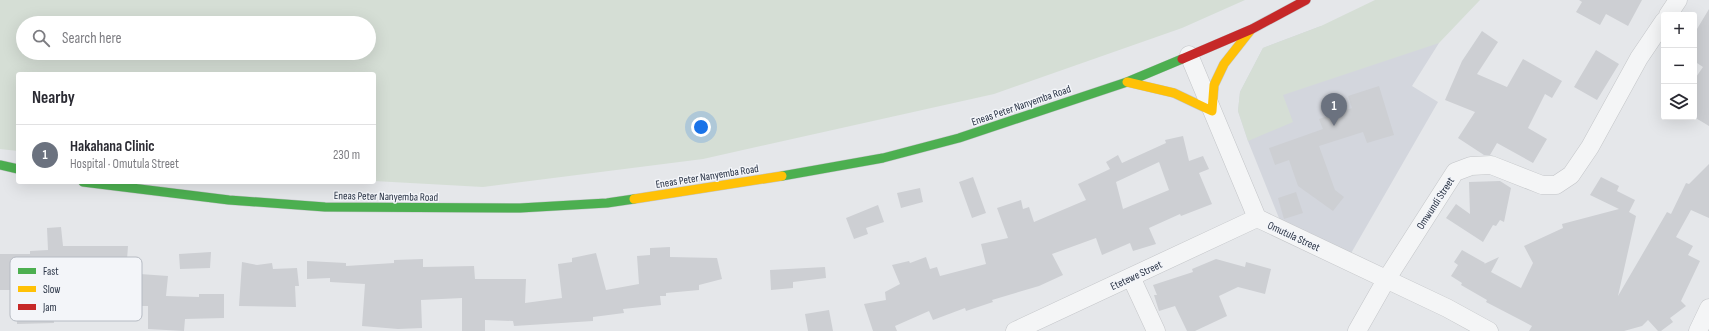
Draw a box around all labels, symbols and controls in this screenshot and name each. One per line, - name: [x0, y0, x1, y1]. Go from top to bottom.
- map controls: [1661, 12, 1697, 120]
- button: +: [1661, 12, 1697, 48]
- search box: [16, 16, 376, 60]
- icon: search: [30, 27, 52, 49]
- text: Search here: [62, 29, 122, 48]
- button: −: [1661, 48, 1697, 84]
- street label: Eneas Peter Nanyemba Road: [970, 82, 1073, 129]
- button: layers: [1661, 84, 1697, 120]
- text: Nearby: [32, 88, 75, 108]
- pin: 1: [1321, 93, 1347, 126]
- your location: [691, 117, 711, 137]
- text: Hakahana Clinic: [70, 137, 155, 156]
- text: 1: [42, 147, 48, 163]
- text: 230 m: [333, 147, 360, 163]
- text: Hospital · Omutula Street: [70, 156, 179, 172]
- street label: Eneas Peter Nanyemba Road: [655, 162, 760, 191]
- street label: Omwundi Street: [1414, 174, 1457, 232]
- street label: Eneas Peter Nanyemba Road: [334, 189, 439, 204]
- street label: Omutula Street: [1266, 219, 1323, 255]
- legend: [10, 257, 142, 321]
- street label: Etetewe Street: [1108, 258, 1165, 293]
- text: Fast: [43, 265, 59, 278]
- text: Slow: [43, 283, 60, 296]
- text: Jam: [42, 301, 57, 314]

